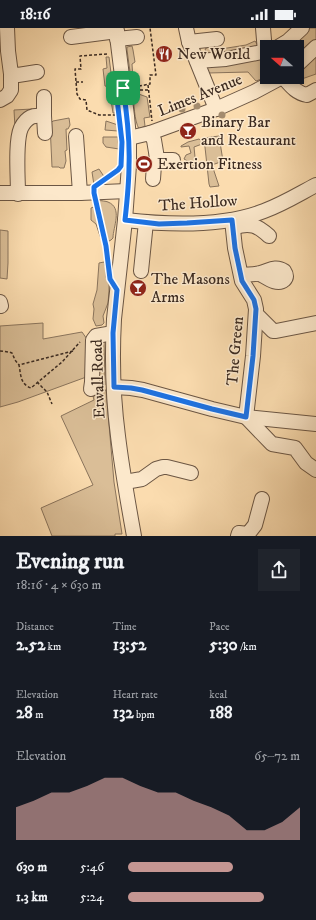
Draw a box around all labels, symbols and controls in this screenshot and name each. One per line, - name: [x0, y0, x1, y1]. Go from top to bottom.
- text: 18:16: [20, 5, 50, 24]
- north arrow: [260, 40, 304, 84]
- map controls: [260, 40, 304, 84]
- restaurant icon: New World: [154, 44, 174, 64]
- place label: New World: [177, 44, 250, 64]
- street label: Limes Avenue: [155, 69, 245, 121]
- pin: [106, 71, 140, 105]
- icon: arrive: [112, 77, 134, 99]
- place label: Binary Bar and Restaurant: [201, 112, 296, 150]
- bar icon: Binary Bar and Restaurant: [178, 121, 198, 141]
- sports icon: Exertion Fitness: [134, 154, 154, 174]
- place label: Exertion Fitness: [157, 154, 262, 174]
- street label: The Hollow: [158, 190, 239, 216]
- place label: The Masons Arms: [151, 269, 230, 307]
- bar icon: The Masons Arms: [128, 278, 148, 298]
- street label: The Green: [222, 315, 248, 386]
- street label: Etwall Road: [87, 339, 109, 419]
- text: Evening run: [16, 548, 124, 575]
- button: share: [258, 549, 300, 591]
- text: 18:16 · 4 × 630 m: [16, 577, 101, 593]
- text: Distance: [16, 620, 54, 634]
- text: Time: [113, 620, 137, 634]
- text: Pace: [209, 620, 230, 634]
- text: 2.52: [16, 634, 45, 656]
- text: 13:52: [113, 634, 146, 656]
- text: 5:30: [209, 634, 238, 656]
- text: km: [45, 640, 61, 654]
- text: /km: [238, 640, 257, 654]
- text: Elevation: [16, 688, 59, 702]
- text: Heart rate: [113, 688, 158, 702]
- text: kcal: [209, 688, 227, 702]
- text: 28: [16, 702, 33, 724]
- text: 132: [113, 702, 134, 724]
- text: 188: [209, 702, 233, 724]
- text: m: [33, 708, 43, 722]
- text: bpm: [134, 708, 155, 722]
- text: Elevation: [16, 748, 66, 764]
- text: 65–72 m: [254, 748, 300, 764]
- text: 630 m: [16, 859, 47, 875]
- text: 5:46: [80, 859, 104, 875]
- text: 1.3 km: [16, 889, 48, 905]
- text: 5:24: [80, 889, 104, 905]

